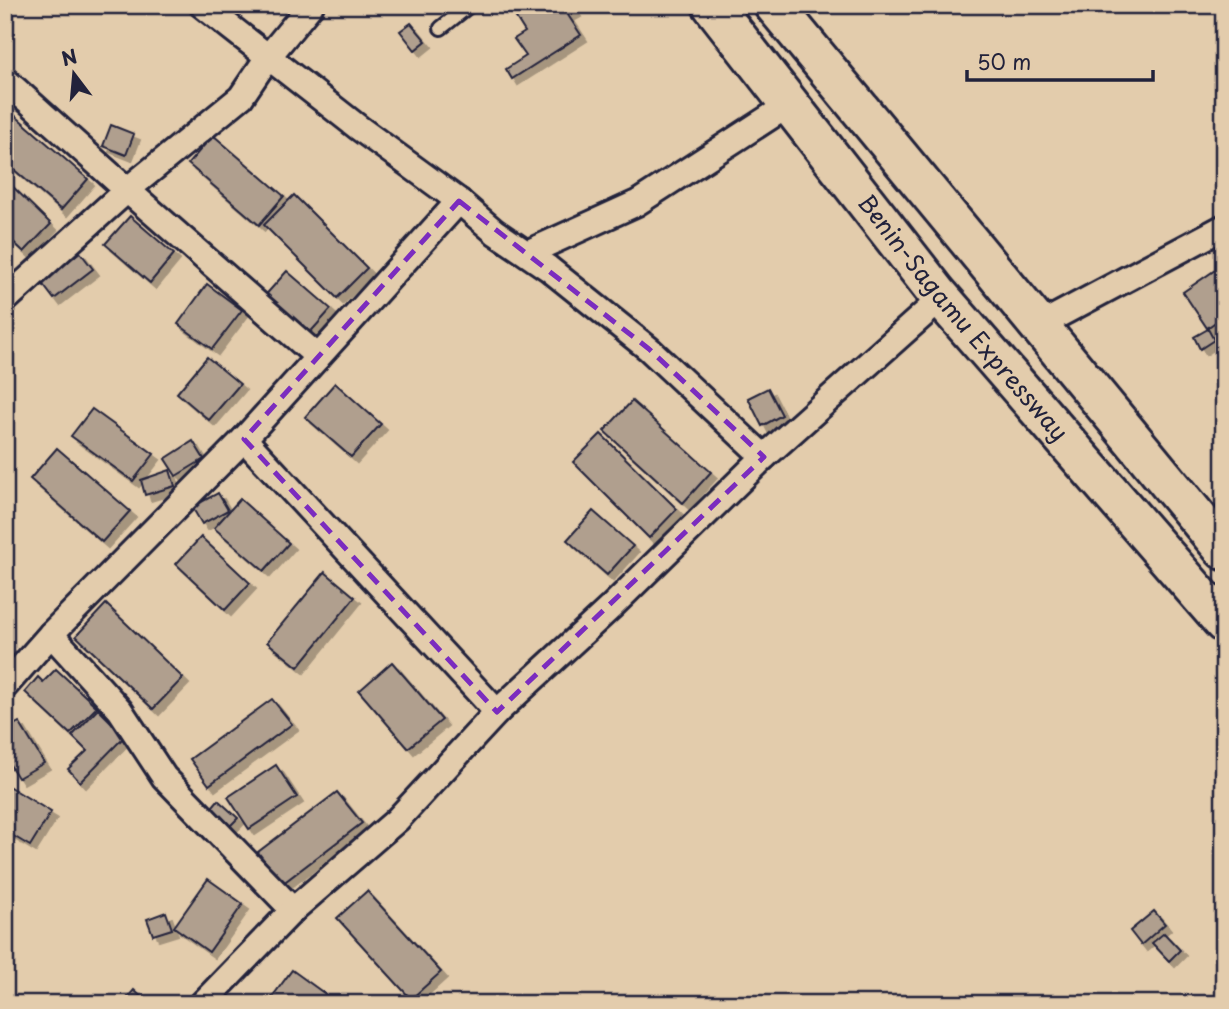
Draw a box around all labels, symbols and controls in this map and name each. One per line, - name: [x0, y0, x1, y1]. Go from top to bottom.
- north arrow: [38, 38, 108, 108]
- scale bar: [967, 38, 1152, 82]
- text: N: [58, 41, 80, 72]
- text: 50 m: [977, 45, 1031, 77]
- street label: Benin-Sagamu Expressway: [850, 186, 1078, 448]

